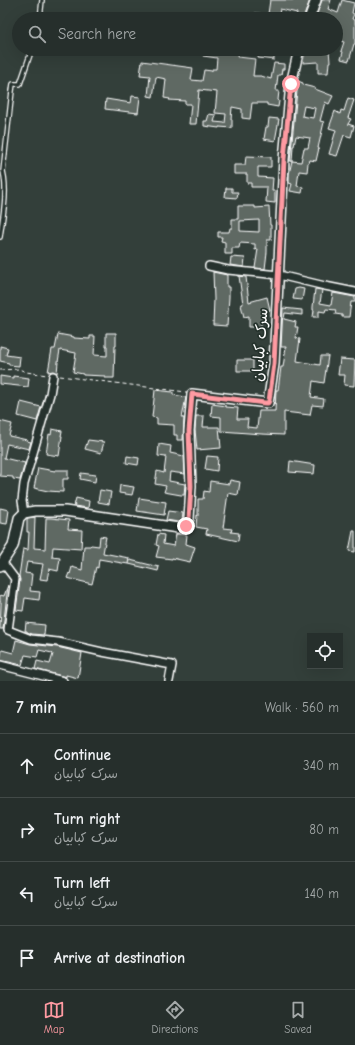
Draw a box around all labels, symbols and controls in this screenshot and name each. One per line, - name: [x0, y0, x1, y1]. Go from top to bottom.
- search box: [12, 12, 343, 56]
- icon: search: [26, 23, 48, 45]
- text: Search here: [58, 25, 136, 43]
- route start: [282, 75, 300, 93]
- street label: سرک کبابیان: [248, 308, 272, 382]
- route end: [177, 517, 195, 535]
- map controls: [307, 633, 343, 669]
- button: locate: [307, 633, 343, 669]
- text: 7 min: [16, 698, 57, 717]
- text: Walk · 560 m: [265, 700, 339, 715]
- text: Continue: [54, 746, 111, 764]
- icon: ahead: [16, 755, 38, 777]
- text: 340 m: [303, 758, 339, 773]
- text: سرک کبابیان: [54, 766, 118, 781]
- text: Turn right: [54, 810, 120, 828]
- icon: right: [16, 819, 38, 841]
- text: 80 m: [309, 822, 339, 837]
- text: سرک کبابیان: [54, 830, 118, 845]
- text: Turn left: [54, 874, 110, 892]
- icon: left: [16, 883, 38, 905]
- text: 140 m: [305, 886, 339, 901]
- text: سرک کبابیان: [54, 894, 118, 909]
- icon: arrive: [16, 947, 38, 969]
- text: Arrive at destination: [54, 949, 185, 967]
- tab: Map: [43, 999, 65, 1036]
- tab: Directions: [151, 999, 198, 1036]
- tab: Saved: [284, 999, 312, 1036]

